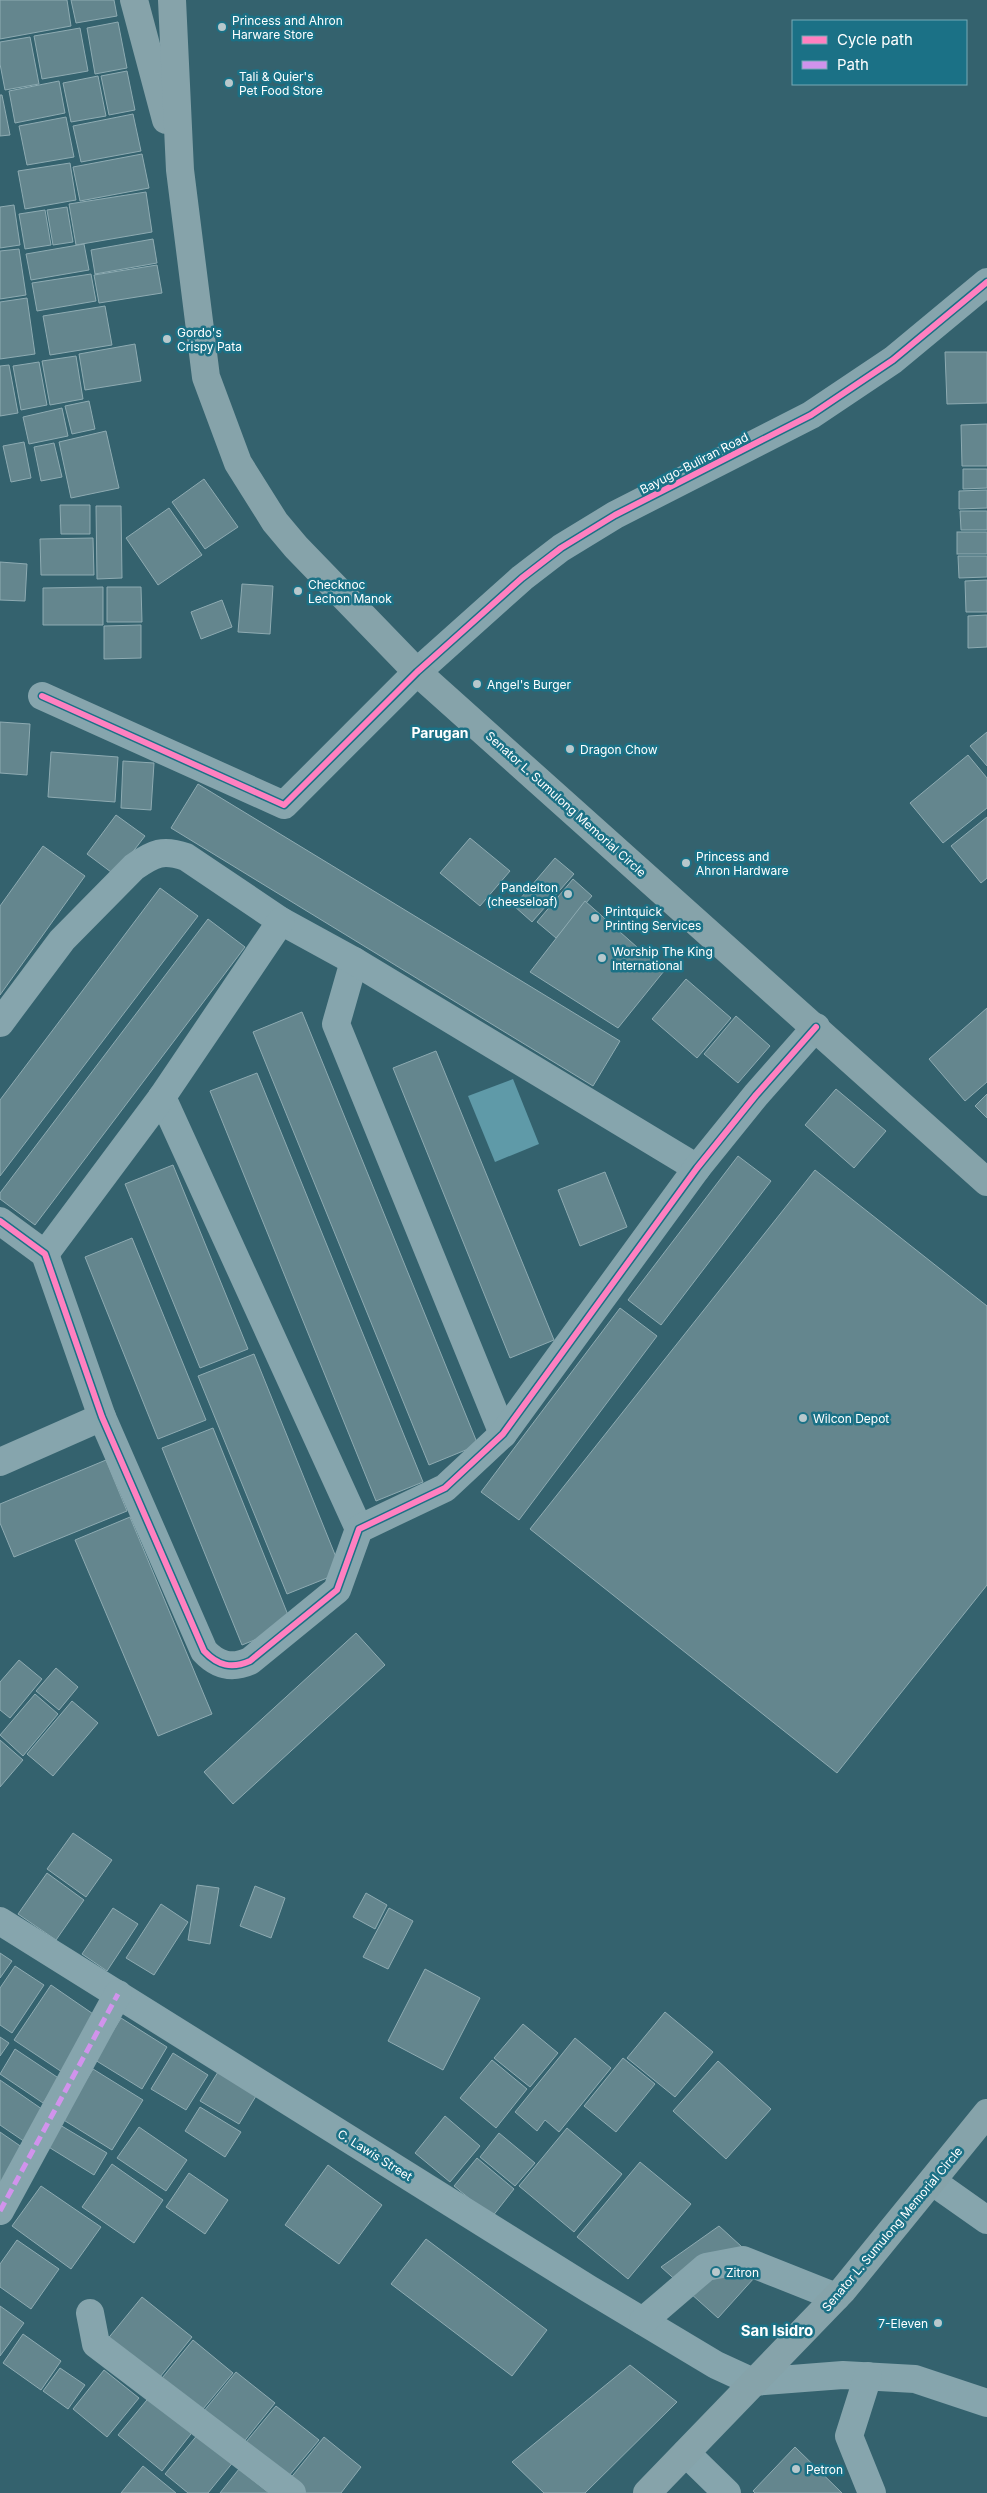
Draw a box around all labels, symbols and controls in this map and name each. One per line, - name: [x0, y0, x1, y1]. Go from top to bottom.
- place label: Princess and Ahron Harware Store: [232, 13, 343, 42]
- legend: [792, 20, 967, 85]
- marker: Princess and Ahron Harware Store: [216, 21, 228, 33]
- text: Cycle path: [837, 30, 913, 49]
- text: Path: [837, 55, 869, 74]
- place label: Tali & Quier's Pet Food Store: [239, 69, 323, 98]
- marker: Tali & Quier's Pet Food Store: [223, 77, 235, 89]
- place label: Gordo's Crispy Pata: [177, 325, 242, 354]
- marker: Gordo's Crispy Pata: [161, 333, 173, 345]
- street label: Bayugo-Buliran Road: [637, 429, 751, 497]
- place label: Checknoc Lechon Manok: [308, 577, 392, 606]
- marker: Checknoc Lechon Manok: [292, 585, 304, 597]
- place label: Angel's Burger: [487, 677, 572, 692]
- marker: Angel's Burger: [471, 678, 483, 690]
- district label: Parugan: [411, 724, 469, 741]
- street label: Senator L. Sumulong Memorial Circle: [483, 728, 649, 880]
- place label: Dragon Chow: [580, 742, 658, 757]
- marker: Dragon Chow: [564, 743, 576, 755]
- place label: Princess and Ahron Hardware: [696, 849, 789, 878]
- marker: Princess and Ahron Hardware: [680, 857, 692, 869]
- place label: Pandelton (cheeseloaf): [487, 880, 558, 909]
- marker: Pandelton (cheeseloaf): [562, 888, 574, 900]
- place label: Printquick Printing Services: [605, 904, 701, 933]
- marker: Printquick Printing Services: [589, 912, 601, 924]
- place label: Worship The King International: [612, 944, 713, 973]
- marker: Worship The King International: [596, 952, 608, 964]
- place label: Wilcon Depot: [813, 1411, 889, 1426]
- marker: Wilcon Depot: [797, 1412, 809, 1424]
- street label: C. Lawis Street: [335, 2126, 415, 2184]
- street label: Senator L. Sumulong Memorial Circle: [819, 2144, 965, 2314]
- place label: Zitron: [726, 2265, 759, 2280]
- marker: Zitron: [710, 2266, 722, 2278]
- place label: 7-Eleven: [878, 2316, 928, 2331]
- marker: 7-Eleven: [932, 2317, 944, 2329]
- district label: San Isidro: [741, 2321, 813, 2340]
- place label: Petron: [806, 2462, 843, 2477]
- marker: Petron: [790, 2463, 802, 2475]

